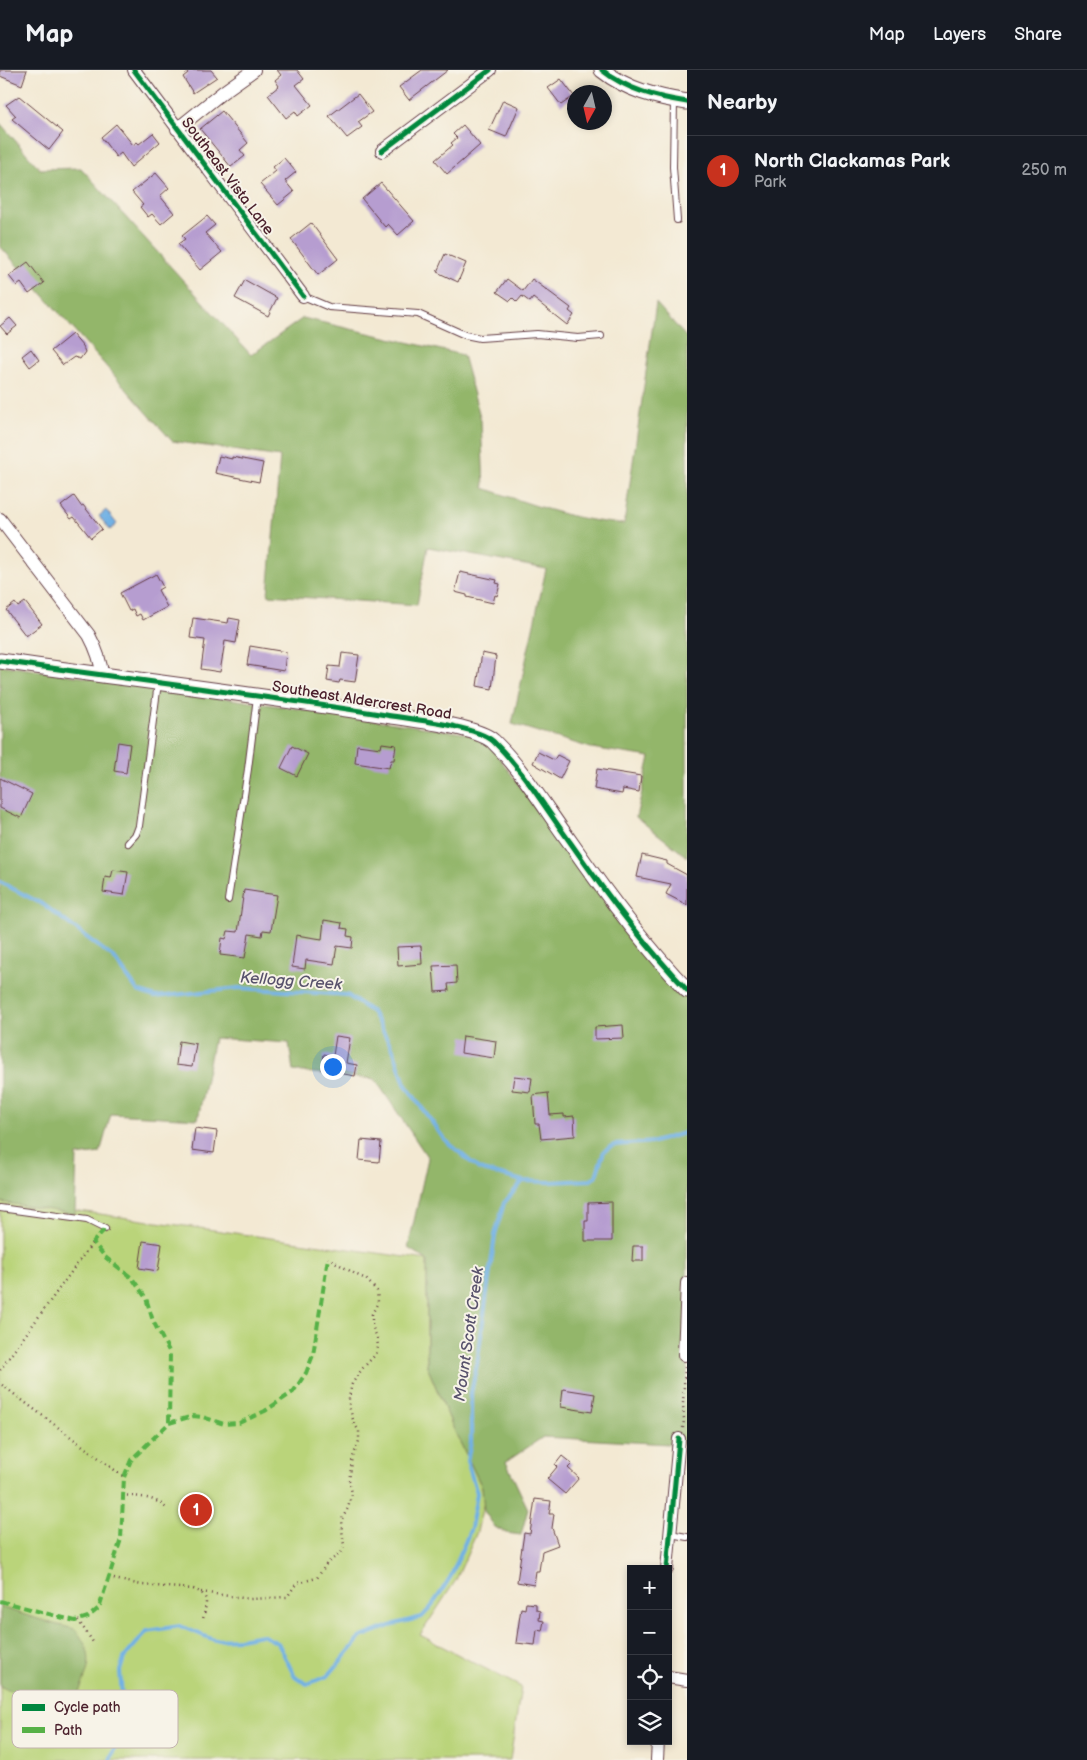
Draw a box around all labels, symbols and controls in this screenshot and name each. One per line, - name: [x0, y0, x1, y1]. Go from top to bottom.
- text: Map: [25, 20, 73, 49]
- text: Map: [869, 24, 905, 45]
- text: Layers: [933, 24, 986, 45]
- text: Share: [1014, 24, 1062, 45]
- north arrow: [567, 85, 612, 130]
- text: Nearby: [707, 90, 777, 115]
- street label: Southeast Vista Lane: [177, 114, 278, 239]
- text: North Clackamas Park: [754, 150, 950, 173]
- text: 1: [720, 161, 726, 180]
- text: 250 m: [1021, 161, 1067, 180]
- text: Park: [754, 173, 786, 192]
- street label: Southeast Aldercrest Road: [271, 677, 453, 724]
- water label: Kellogg Creek: [239, 968, 344, 995]
- your location: [320, 1054, 346, 1080]
- water label: Mount Scott Creek: [451, 1265, 488, 1403]
- pin: 1: [180, 1491, 212, 1529]
- map controls: [627, 1565, 672, 1745]
- button: +: [627, 1565, 672, 1610]
- button: −: [627, 1610, 672, 1655]
- button: locate: [627, 1655, 672, 1700]
- legend: [12, 1690, 178, 1748]
- text: Cycle path: [54, 1699, 121, 1716]
- button: layers: [627, 1700, 672, 1745]
- text: Path: [54, 1722, 82, 1739]

